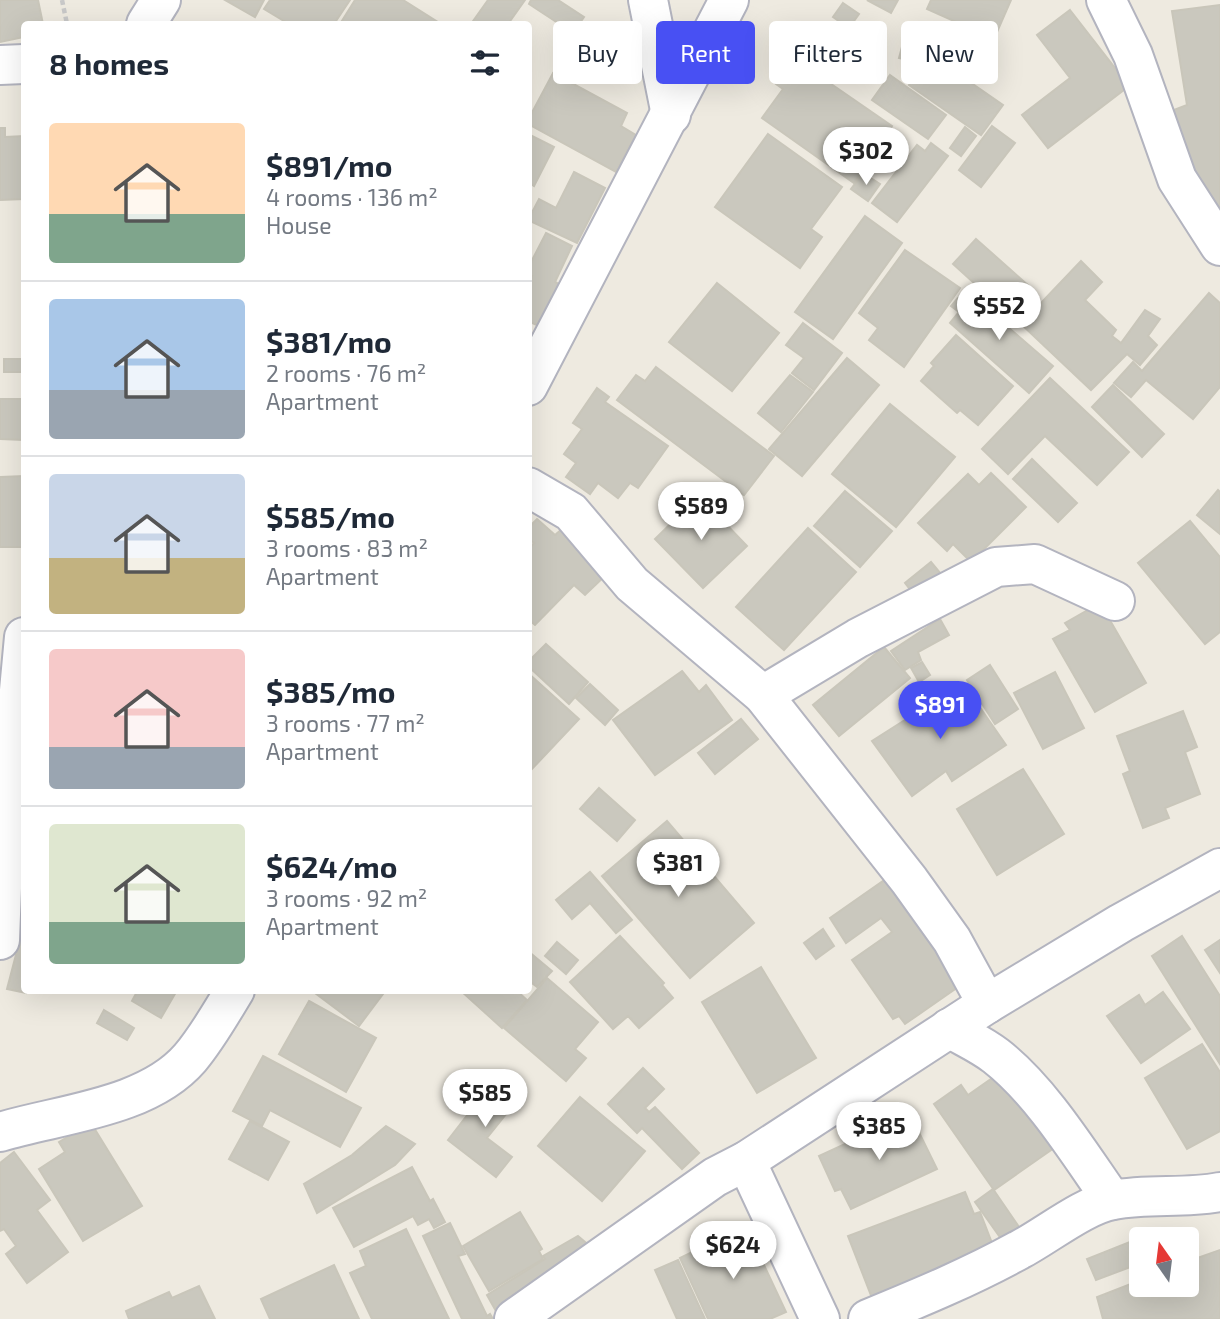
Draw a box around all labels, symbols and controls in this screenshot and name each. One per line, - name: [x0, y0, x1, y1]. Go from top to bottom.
- chip: Buy: [553, 21, 642, 84]
- chip: Rent: [656, 21, 755, 84]
- chip: Filters: [769, 21, 887, 84]
- chip: New: [901, 21, 998, 84]
- icon: filters: [466, 44, 504, 82]
- text: 8 homes: [49, 45, 169, 81]
- pin: $302: [825, 128, 907, 187]
- text: $302: [839, 136, 893, 164]
- text: $891/mo: [266, 147, 393, 183]
- icon: home: [105, 151, 189, 235]
- text: 4 rooms · 136 m²: [266, 183, 438, 211]
- text: House: [266, 211, 332, 239]
- pin: $552: [958, 282, 1040, 342]
- text: $552: [973, 291, 1025, 319]
- text: $381/mo: [266, 323, 392, 359]
- icon: home: [105, 327, 189, 411]
- text: 2 rooms · 76 m²: [266, 359, 426, 387]
- text: Apartment: [266, 387, 379, 415]
- pin: $589: [660, 482, 742, 542]
- text: $589: [674, 491, 728, 519]
- text: $585/mo: [266, 498, 395, 534]
- icon: home: [105, 502, 189, 586]
- text: 3 rooms · 83 m²: [266, 534, 428, 562]
- text: Apartment: [266, 562, 379, 590]
- text: $385/mo: [266, 673, 395, 709]
- icon: home: [105, 677, 189, 761]
- pin: $891: [899, 682, 981, 741]
- text: $891: [914, 690, 966, 718]
- text: 3 rooms · 77 m²: [266, 709, 425, 737]
- text: Apartment: [266, 737, 379, 765]
- pin: $381: [637, 839, 719, 899]
- text: $624/mo: [266, 848, 397, 884]
- text: $381: [653, 848, 703, 876]
- icon: home: [105, 852, 189, 936]
- text: 3 rooms · 92 m²: [266, 884, 427, 912]
- text: Apartment: [266, 912, 379, 940]
- pin: $585: [444, 1070, 526, 1129]
- text: $585: [458, 1078, 512, 1106]
- pin: $385: [838, 1102, 920, 1162]
- text: $385: [852, 1111, 906, 1139]
- pin: $624: [692, 1222, 774, 1281]
- north arrow: [1129, 1227, 1199, 1297]
- map controls: [1129, 1227, 1199, 1297]
- text: $624: [706, 1230, 760, 1258]

